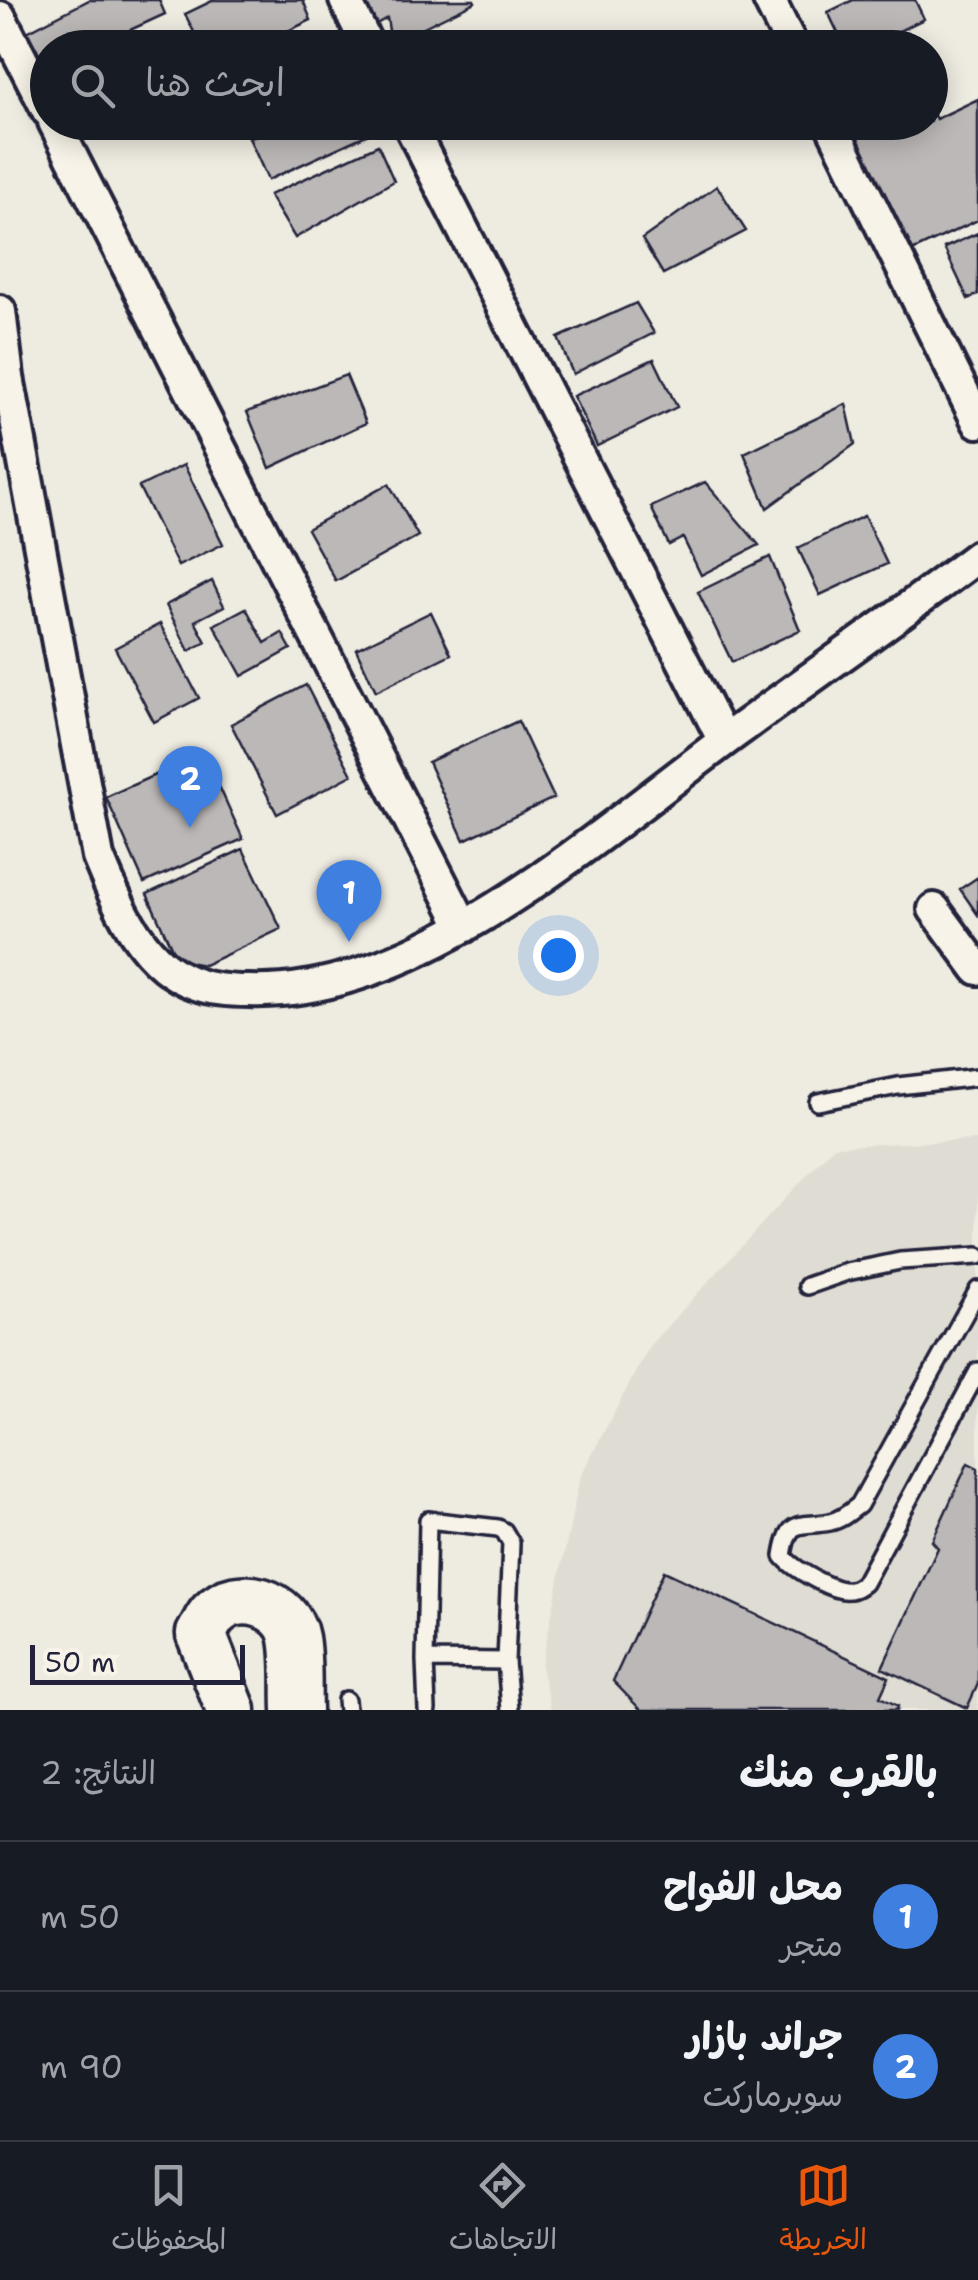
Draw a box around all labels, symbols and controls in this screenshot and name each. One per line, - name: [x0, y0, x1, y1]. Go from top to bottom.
- search box: [30, 30, 948, 140]
- text: ابحث هنا: [145, 57, 285, 108]
- icon: search: [65, 58, 120, 113]
- pin: 2: [158, 746, 222, 828]
- pin: 1: [316, 860, 382, 942]
- your location: [533, 930, 584, 981]
- scale bar: [30, 1640, 245, 1684]
- text: 50 m: [45, 1643, 115, 1681]
- text: بالقرب منك: [739, 1744, 938, 1800]
- text: النتائج: 2: [40, 1751, 156, 1794]
- text: محل الفواح: [663, 1861, 843, 1912]
- text: 50 m: [40, 1895, 120, 1938]
- text: 1: [898, 1895, 913, 1938]
- text: متجر: [780, 1923, 843, 1966]
- text: جراند بازار: [687, 2011, 843, 2062]
- text: 90 m: [40, 2045, 123, 2088]
- text: 2: [894, 2045, 917, 2088]
- text: سوبرماركت: [702, 2073, 843, 2116]
- tab: المحفوظات: [111, 2158, 227, 2264]
- tab: الاتجاهات: [449, 2158, 557, 2264]
- tab: الخريطة: [779, 2158, 867, 2264]

